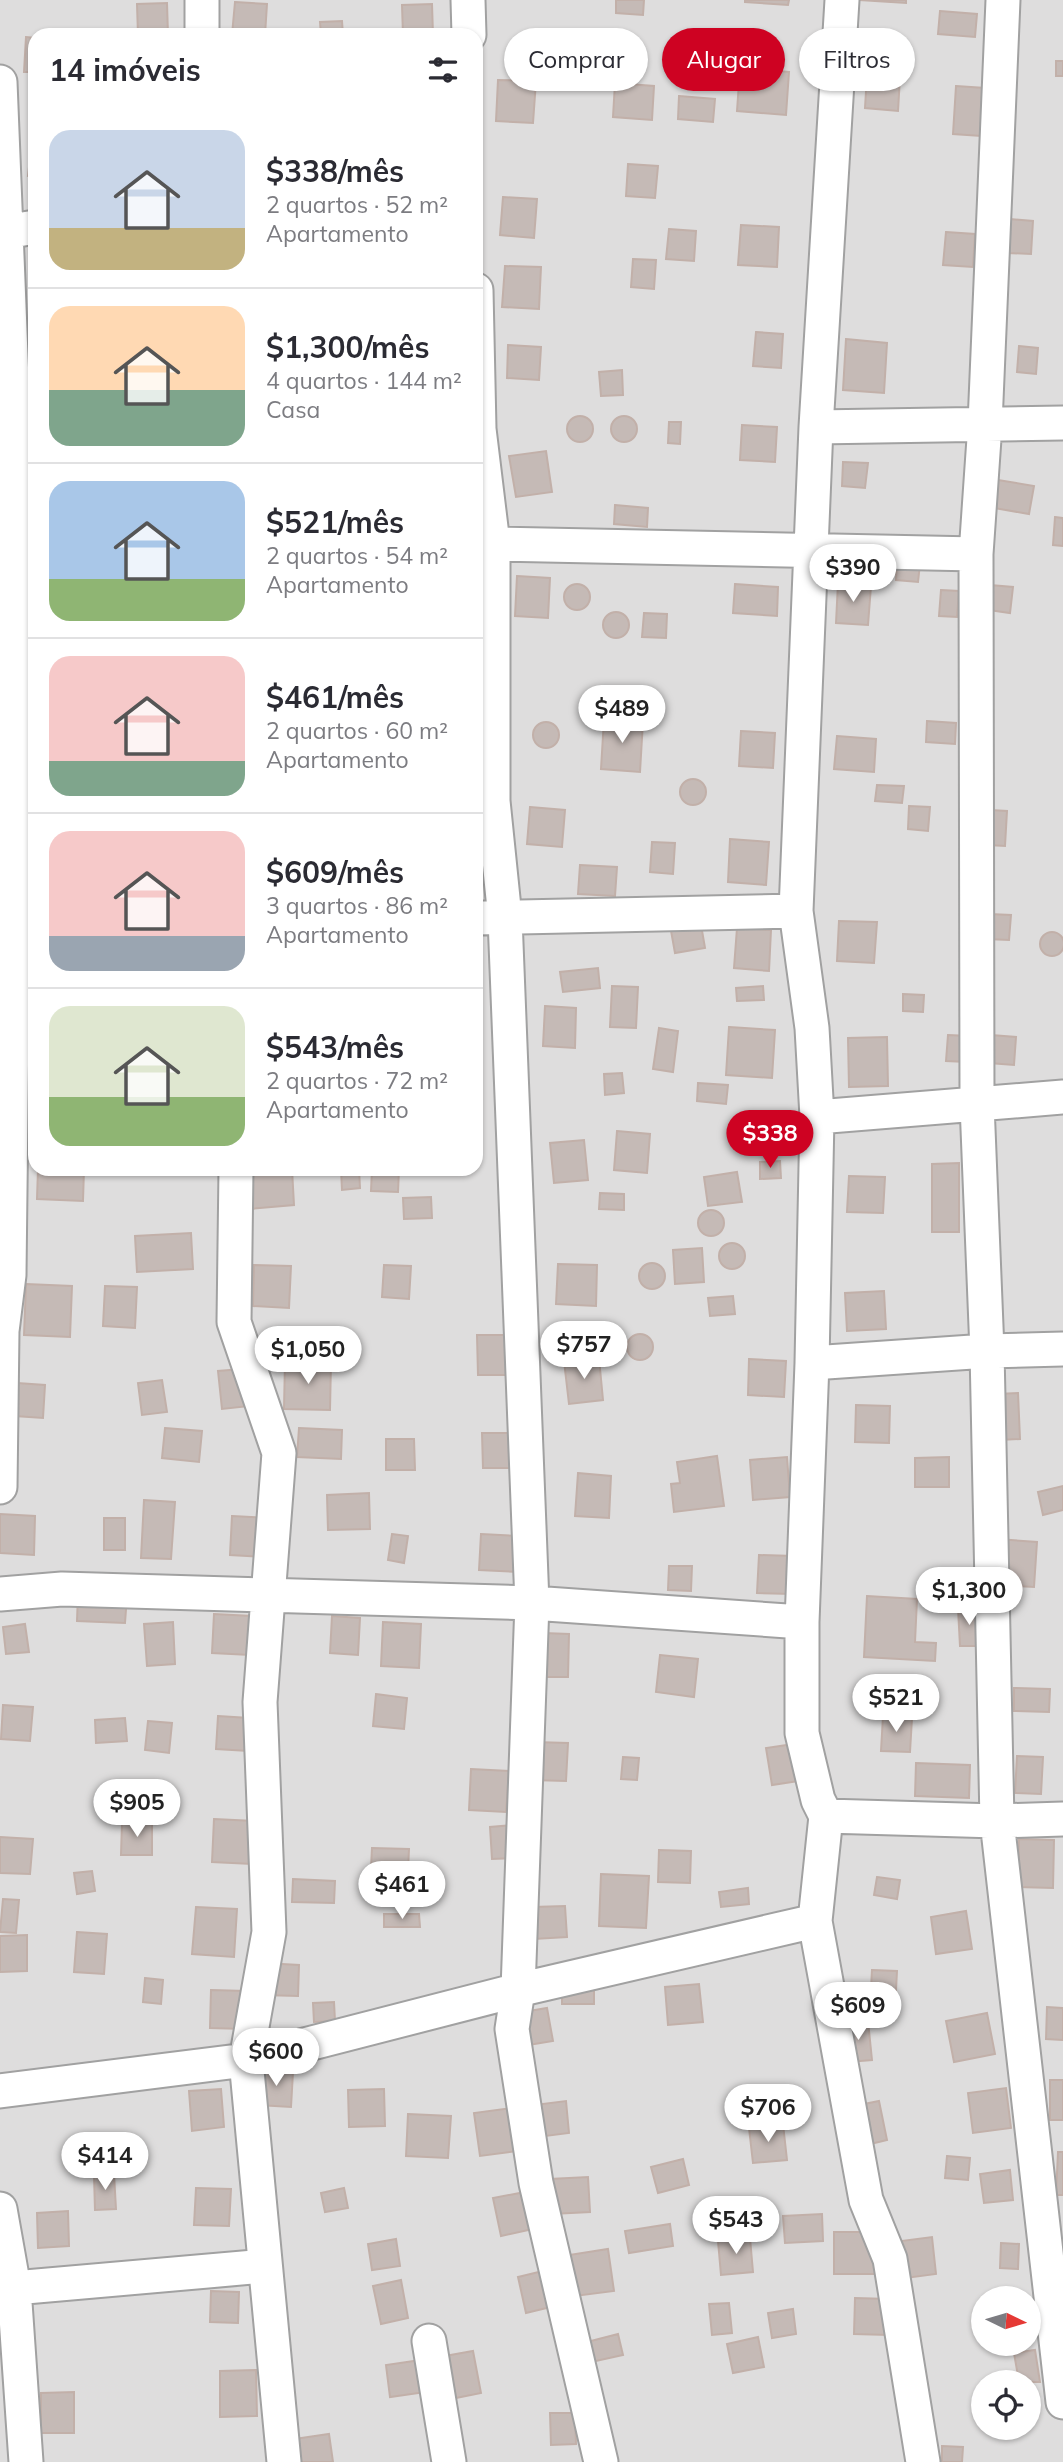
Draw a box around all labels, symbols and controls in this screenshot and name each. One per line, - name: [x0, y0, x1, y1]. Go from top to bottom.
- chip: Comprar: [504, 28, 648, 91]
- chip: Alugar: [662, 28, 785, 91]
- chip: Filtros: [799, 28, 915, 91]
- text: 14 imóveis: [49, 51, 201, 89]
- icon: filters: [424, 51, 462, 89]
- text: $338/mês: [266, 152, 404, 190]
- icon: home: [105, 158, 189, 242]
- text: 2 quartos · 52 m²: [266, 190, 448, 219]
- text: Apartamento: [266, 219, 409, 248]
- text: $1,300/mês: [266, 328, 430, 366]
- icon: home: [105, 334, 189, 418]
- text: 4 quartos · 144 m²: [266, 366, 462, 395]
- text: Casa: [266, 395, 320, 424]
- text: $521/mês: [266, 503, 404, 541]
- icon: home: [105, 509, 189, 593]
- text: 2 quartos · 54 m²: [266, 541, 448, 570]
- pin: $390: [812, 544, 894, 604]
- text: $390: [825, 552, 881, 581]
- text: Apartamento: [266, 570, 409, 599]
- text: $461/mês: [266, 678, 404, 716]
- icon: home: [105, 684, 189, 768]
- pin: $489: [581, 686, 663, 745]
- text: $489: [594, 693, 650, 722]
- text: 2 quartos · 60 m²: [266, 716, 448, 745]
- text: Apartamento: [266, 745, 409, 774]
- text: $609/mês: [266, 853, 404, 891]
- icon: home: [105, 859, 189, 943]
- text: 3 quartos · 86 m²: [266, 891, 448, 920]
- text: Apartamento: [266, 920, 409, 949]
- text: $543/mês: [266, 1028, 404, 1066]
- icon: home: [105, 1034, 189, 1118]
- text: 2 quartos · 72 m²: [266, 1066, 448, 1095]
- text: Apartamento: [266, 1095, 409, 1124]
- pin: $338: [729, 1110, 811, 1170]
- text: $338: [742, 1118, 798, 1147]
- pin: $757: [543, 1322, 625, 1381]
- pin: $1,050: [251, 1326, 365, 1386]
- text: $757: [556, 1329, 612, 1358]
- text: $1,050: [271, 1334, 345, 1363]
- pin: $1,300: [912, 1568, 1026, 1627]
- text: $1,300: [932, 1575, 1006, 1604]
- pin: $521: [855, 1674, 937, 1734]
- text: $521: [868, 1682, 924, 1711]
- pin: $905: [96, 1780, 178, 1839]
- text: $905: [109, 1787, 165, 1816]
- pin: $461: [361, 1862, 443, 1921]
- text: $461: [374, 1869, 430, 1898]
- pin: $609: [817, 1982, 899, 2042]
- text: $609: [830, 1990, 886, 2019]
- pin: $600: [235, 2028, 317, 2088]
- text: $600: [248, 2036, 304, 2065]
- pin: $706: [727, 2084, 809, 2144]
- text: $706: [740, 2092, 796, 2121]
- pin: $414: [64, 2132, 146, 2192]
- text: $414: [77, 2140, 133, 2169]
- pin: $543: [695, 2196, 777, 2256]
- text: $543: [708, 2204, 764, 2233]
- north arrow: [971, 2286, 1041, 2356]
- map controls: [971, 2286, 1041, 2440]
- button: locate: [971, 2370, 1041, 2440]

